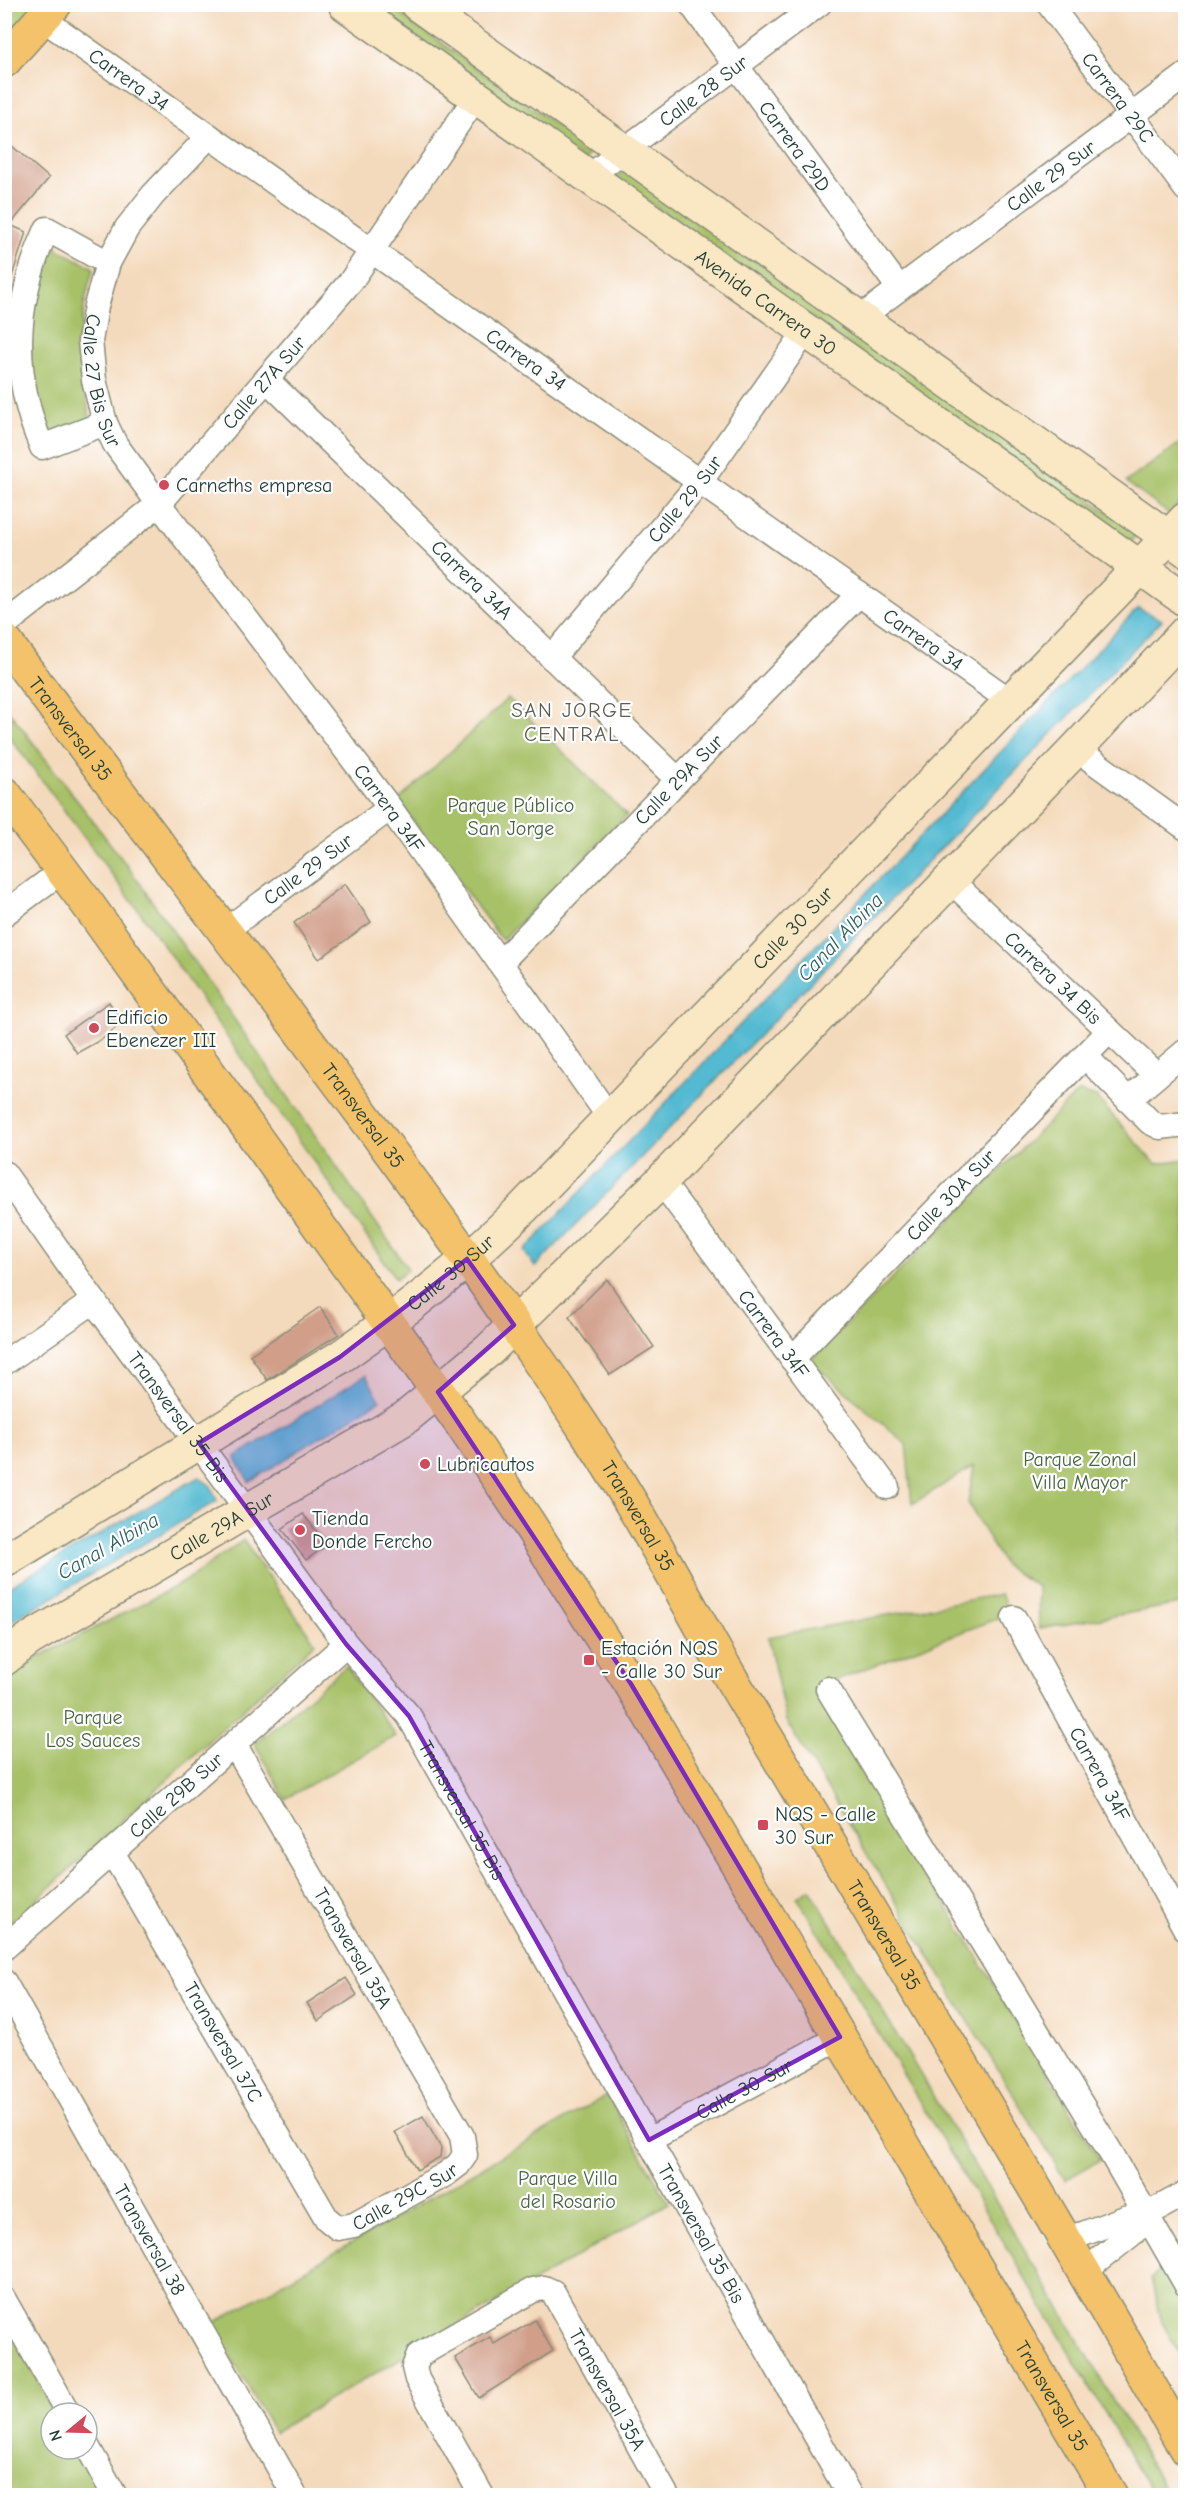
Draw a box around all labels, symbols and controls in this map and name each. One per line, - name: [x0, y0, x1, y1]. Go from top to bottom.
- street label: Carrera 34: [84, 44, 173, 116]
- street label: Carrera 29C: [1077, 48, 1158, 147]
- street label: Calle 28 Sur: [655, 50, 752, 132]
- street label: Carrera 29D: [754, 97, 835, 196]
- street label: Calle 29 Sur: [1002, 136, 1100, 217]
- street label: Avenida Carrera 30: [691, 245, 841, 361]
- street label: Calle 27 Bis Sur: [78, 312, 126, 451]
- street label: Carrera 34: [481, 324, 570, 396]
- street label: Calle 27A Sur: [218, 331, 310, 434]
- street label: Calle 29 Sur: [643, 451, 727, 548]
- place label: Carneths empresa: [176, 474, 332, 497]
- marker: Carneths empresa: [157, 478, 171, 492]
- street label: Carrera 34A: [426, 535, 517, 625]
- street label: Carrera 34: [879, 604, 967, 676]
- street label: Transversal 35: [24, 673, 117, 786]
- district label: SAN JORGE CENTRAL: [511, 698, 633, 746]
- street label: Calle 29A Sur: [630, 730, 728, 830]
- street label: Carrera 34F: [349, 760, 429, 857]
- park label: Parque Público San Jorge: [448, 794, 574, 840]
- street label: Calle 29 Sur: [259, 829, 357, 910]
- street label: Calle 30 Sur: [748, 882, 838, 975]
- water label: Canal Albina: [792, 888, 888, 986]
- street label: Carrera 34 Bis: [1000, 927, 1106, 1029]
- place label: Edificio Ebenezer III: [106, 1006, 216, 1052]
- marker: Edificio Ebenezer III: [87, 1021, 101, 1035]
- street label: Transversal 35: [317, 1059, 409, 1173]
- street label: Calle 30A Sur: [902, 1145, 1000, 1246]
- street label: Calle 30 Sur: [403, 1230, 499, 1316]
- street label: Carrera 34F: [733, 1285, 814, 1383]
- street label: Transversal 35 Bis: [123, 1347, 234, 1487]
- park label: Parque Zonal Villa Mayor: [1023, 1448, 1137, 1494]
- place label: Lubricautos: [437, 1453, 534, 1476]
- marker: Lubricautos: [418, 1457, 432, 1471]
- street label: Transversal 35: [596, 1457, 679, 1576]
- street label: Calle 29A Sur: [165, 1487, 278, 1566]
- water label: Canal Albina: [53, 1507, 163, 1585]
- place label: Tienda Donde Fercho: [312, 1507, 432, 1553]
- marker: Tienda Donde Fercho: [293, 1523, 307, 1537]
- place label: Estación NQS - Calle 30 Sur: [601, 1637, 722, 1683]
- marker: Estación NQS - Calle 30 Sur: [582, 1653, 596, 1667]
- park label: Parque Los Sauces: [46, 1706, 140, 1752]
- street label: Carrera 34F: [1064, 1723, 1135, 1826]
- street label: Transversal 35 Bis: [413, 1737, 510, 1884]
- street label: Calle 29B Sur: [125, 1748, 228, 1843]
- place label: NQS - Calle 30 Sur: [775, 1803, 876, 1849]
- marker: NQS - Calle 30 Sur: [756, 1818, 770, 1832]
- street label: Transversal 35: [842, 1876, 926, 1995]
- street label: Transversal 35A: [309, 1884, 397, 2013]
- street label: Transversal 37C: [179, 1978, 267, 2106]
- street label: Calle 30 Sur: [692, 2054, 797, 2125]
- street label: Calle 29C Sur: [348, 2158, 463, 2236]
- street label: Transversal 35 Bis: [653, 2160, 749, 2307]
- park label: Parque Villa del Rosario: [518, 2167, 618, 2213]
- street label: Transversal 38: [109, 2180, 190, 2299]
- street label: Transversal 35A: [564, 2325, 650, 2455]
- street label: Transversal 35: [1010, 2337, 1093, 2456]
- north arrow: [39, 2401, 99, 2461]
- text: N: [46, 2428, 66, 2443]

